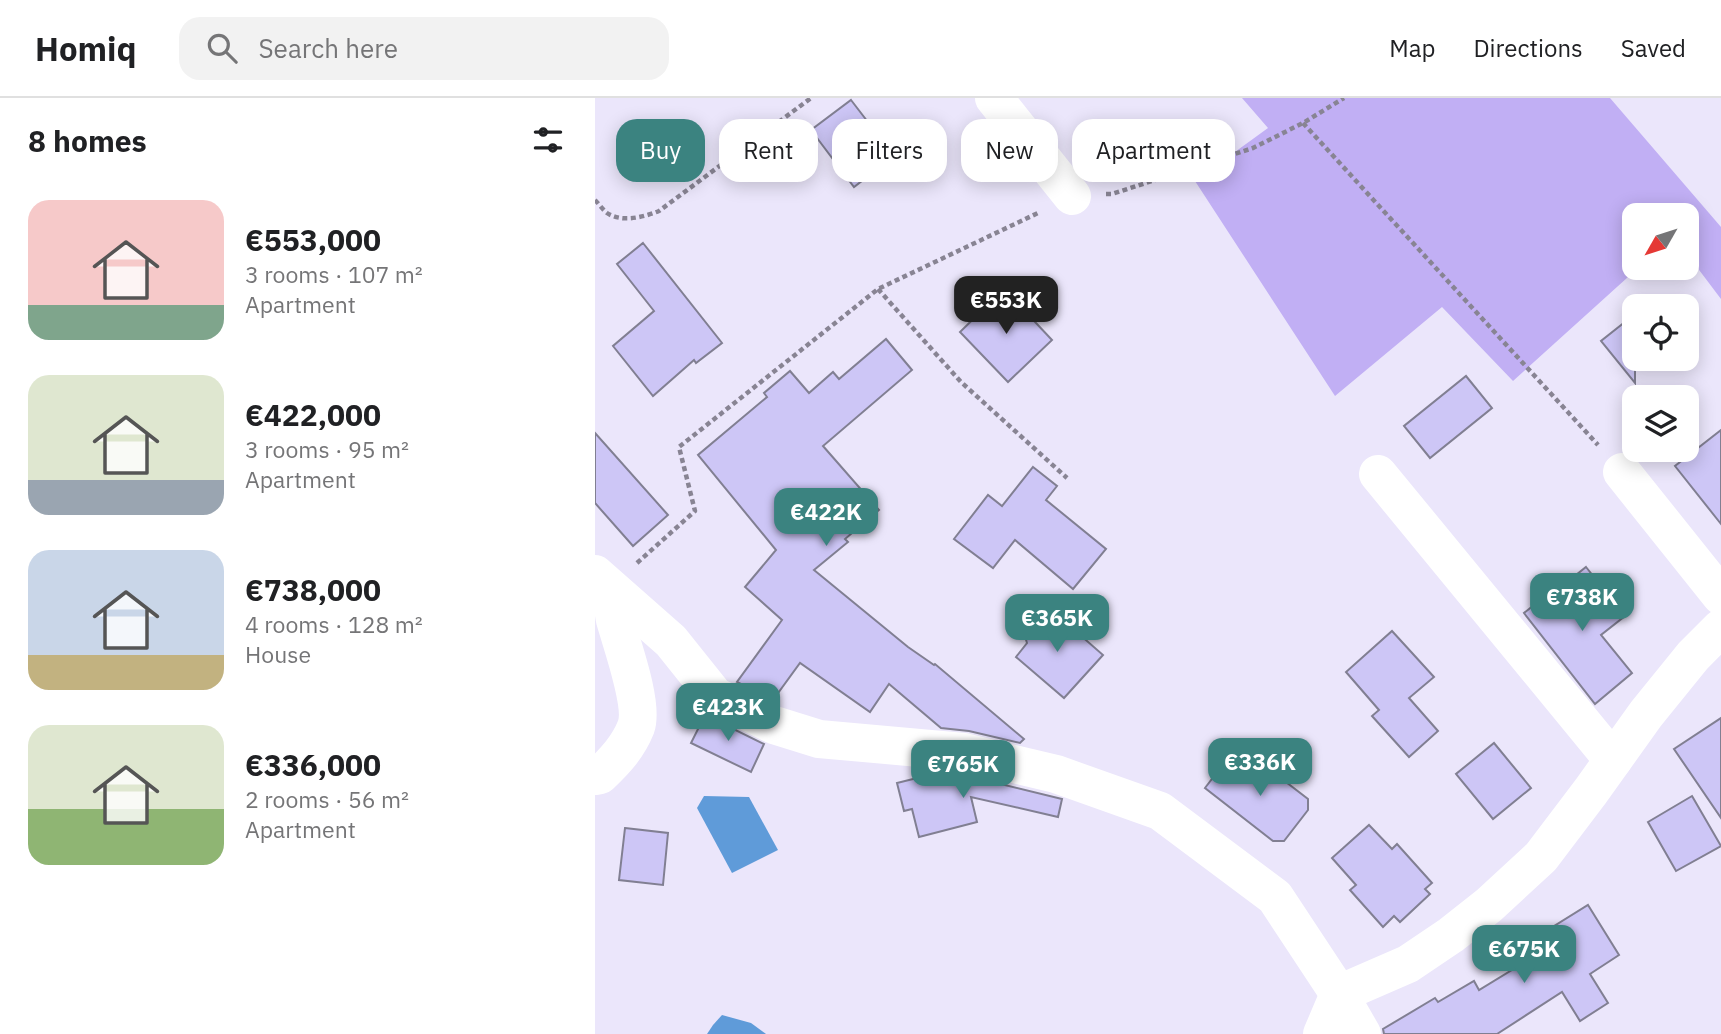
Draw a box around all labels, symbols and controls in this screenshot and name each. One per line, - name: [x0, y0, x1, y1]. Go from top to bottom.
- search box: [179, 17, 669, 80]
- text: Homiq: [35, 27, 137, 70]
- icon: search: [203, 29, 241, 67]
- text: Search here: [259, 31, 398, 65]
- text: Map: [1389, 32, 1435, 64]
- text: Directions: [1473, 32, 1583, 64]
- text: Saved: [1621, 32, 1686, 64]
- chip: Buy: [616, 119, 705, 182]
- chip: Rent: [719, 119, 818, 182]
- chip: Filters: [832, 119, 947, 182]
- chip: New: [961, 119, 1058, 182]
- chip: Apartment: [1072, 119, 1235, 182]
- text: 8 homes: [28, 121, 147, 160]
- icon: filters: [529, 121, 567, 159]
- north arrow: [1622, 203, 1699, 280]
- map controls: [1622, 203, 1699, 462]
- text: €553,000: [245, 220, 381, 259]
- icon: home: [84, 228, 168, 312]
- text: 3 rooms · 107 m²: [245, 259, 423, 289]
- pin: €553K: [957, 276, 1055, 336]
- text: €553K: [970, 284, 1042, 314]
- text: Apartment: [245, 289, 356, 319]
- button: locate: [1622, 294, 1699, 371]
- button: layers: [1622, 385, 1699, 462]
- text: €422,000: [245, 395, 381, 434]
- icon: home: [84, 403, 168, 487]
- text: 3 rooms · 95 m²: [245, 434, 409, 464]
- text: Apartment: [245, 464, 356, 494]
- pin: €422K: [777, 489, 875, 548]
- text: €422K: [790, 496, 862, 526]
- text: €738,000: [245, 570, 381, 609]
- pin: €738K: [1533, 574, 1631, 633]
- icon: home: [84, 578, 168, 662]
- text: €738K: [1546, 581, 1618, 611]
- pin: €365K: [1008, 594, 1106, 654]
- text: €365K: [1021, 602, 1093, 632]
- text: 4 rooms · 128 m²: [245, 609, 423, 639]
- text: House: [245, 639, 311, 669]
- pin: €423K: [679, 684, 777, 743]
- text: €423K: [692, 691, 764, 721]
- pin: €336K: [1211, 738, 1309, 798]
- pin: €765K: [914, 740, 1012, 800]
- text: €336,000: [245, 745, 381, 784]
- text: €336K: [1224, 746, 1296, 776]
- text: €765K: [927, 748, 999, 778]
- icon: home: [84, 753, 168, 837]
- text: 2 rooms · 56 m²: [245, 784, 409, 814]
- text: Apartment: [245, 814, 356, 844]
- pin: €675K: [1475, 926, 1573, 985]
- text: €675K: [1488, 933, 1560, 963]

